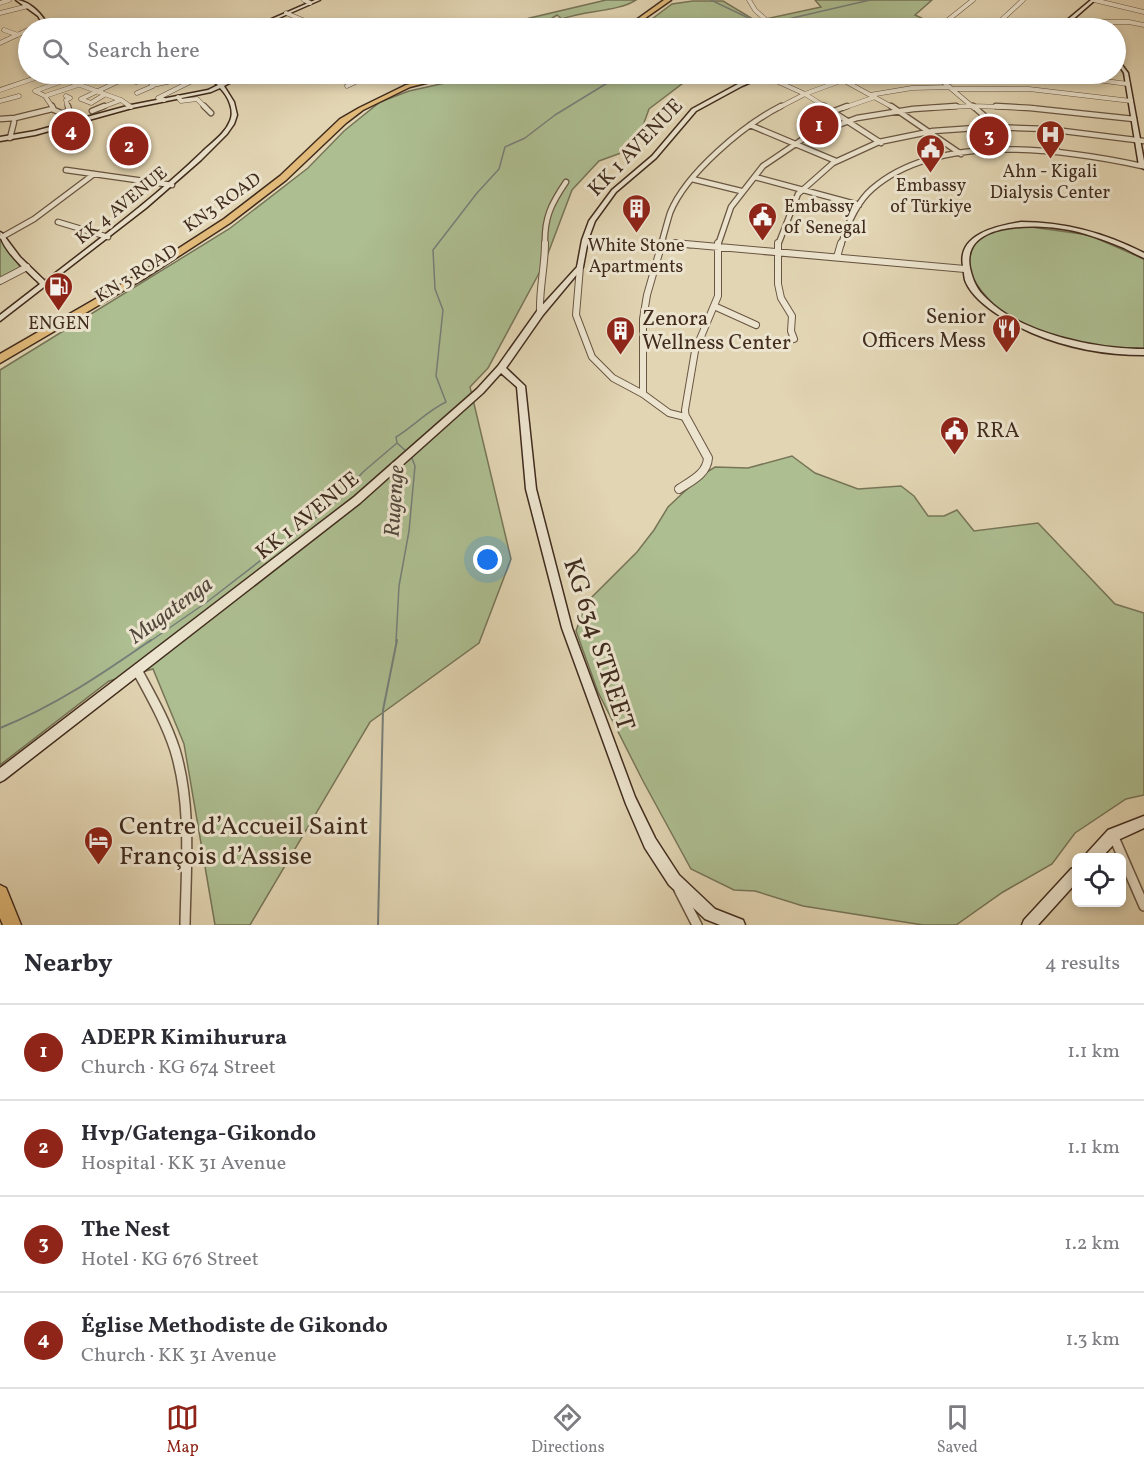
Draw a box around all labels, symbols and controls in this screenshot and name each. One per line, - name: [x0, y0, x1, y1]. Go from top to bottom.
- search box: [18, 18, 1126, 84]
- icon: search: [39, 35, 72, 68]
- text: Search here: [87, 36, 200, 67]
- street label: KK 1 AVENUE: [582, 93, 690, 203]
- pin: 1: [800, 102, 838, 148]
- pin: 4: [52, 108, 90, 154]
- pin: 3: [970, 114, 1008, 158]
- hospital icon: Ahn - Kigali Dialysis Center: [1034, 118, 1066, 160]
- pin: 2: [110, 124, 148, 168]
- public building icon: Embassy of Türkiye: [915, 132, 947, 174]
- place label: Ahn - Kigali Dialysis Center: [990, 160, 1111, 206]
- street label: KK 4 AVENUE: [71, 161, 173, 251]
- street label: KN3 ROAD: [179, 167, 267, 239]
- place label: Embassy of Türkiye: [890, 174, 972, 220]
- building icon: White Stone Apartments: [620, 192, 652, 234]
- place label: Embassy of Senegal: [784, 195, 866, 241]
- public building icon: Embassy of Senegal: [747, 200, 779, 242]
- place label: White Stone Apartments: [587, 234, 685, 280]
- street label: KN 3 ROAD: [91, 239, 183, 309]
- fuel station icon: ENGEN: [43, 270, 75, 312]
- place label: Senior Officers Mess: [862, 303, 986, 356]
- place label: Zenora Wellness Center: [642, 305, 791, 358]
- place label: ENGEN: [28, 312, 90, 337]
- restaurant icon: Senior Officers Mess: [991, 312, 1023, 354]
- building icon: Zenora Wellness Center: [605, 314, 637, 356]
- public building icon: RRA: [939, 414, 971, 456]
- place label: RRA: [976, 417, 1020, 446]
- water label: Rugenge: [378, 464, 413, 538]
- street label: KK 1 AVENUE: [250, 465, 366, 567]
- your location: [473, 545, 502, 574]
- street label: KG 634 STREET: [553, 554, 643, 736]
- water label: Mugatenga: [122, 570, 220, 653]
- place label: Centre d’Accueil Saint François d’Assise: [119, 809, 368, 875]
- hotel icon: Centre d’Accueil Saint François d’Assise: [82, 824, 114, 866]
- map controls: [1072, 853, 1126, 907]
- button: locate: [1072, 853, 1126, 907]
- text: Nearby: [24, 946, 113, 982]
- text: 4 results: [1045, 950, 1120, 978]
- text: ADEPR Kimihurura: [81, 1023, 287, 1054]
- text: 1: [39, 1038, 48, 1066]
- text: 1.1 km: [1067, 1038, 1120, 1066]
- text: Church · KG 674 Street: [81, 1054, 276, 1082]
- text: Hvp/Gatenga-Gikondo: [81, 1119, 316, 1150]
- text: 2: [38, 1134, 49, 1162]
- text: 1.1 km: [1067, 1134, 1120, 1162]
- text: Hospital · KK 31 Avenue: [81, 1150, 286, 1178]
- text: The Nest: [81, 1215, 170, 1246]
- text: 3: [38, 1230, 49, 1258]
- text: 1.2 km: [1064, 1230, 1120, 1258]
- text: Hotel · KG 676 Street: [81, 1246, 259, 1274]
- text: Église Methodiste de Gikondo: [81, 1311, 388, 1342]
- text: 4: [37, 1326, 50, 1354]
- text: 1.3 km: [1065, 1326, 1120, 1354]
- text: Church · KK 31 Avenue: [81, 1342, 276, 1370]
- tab: Map: [166, 1401, 199, 1459]
- tab: Directions: [531, 1401, 605, 1459]
- tab: Saved: [937, 1401, 978, 1459]

